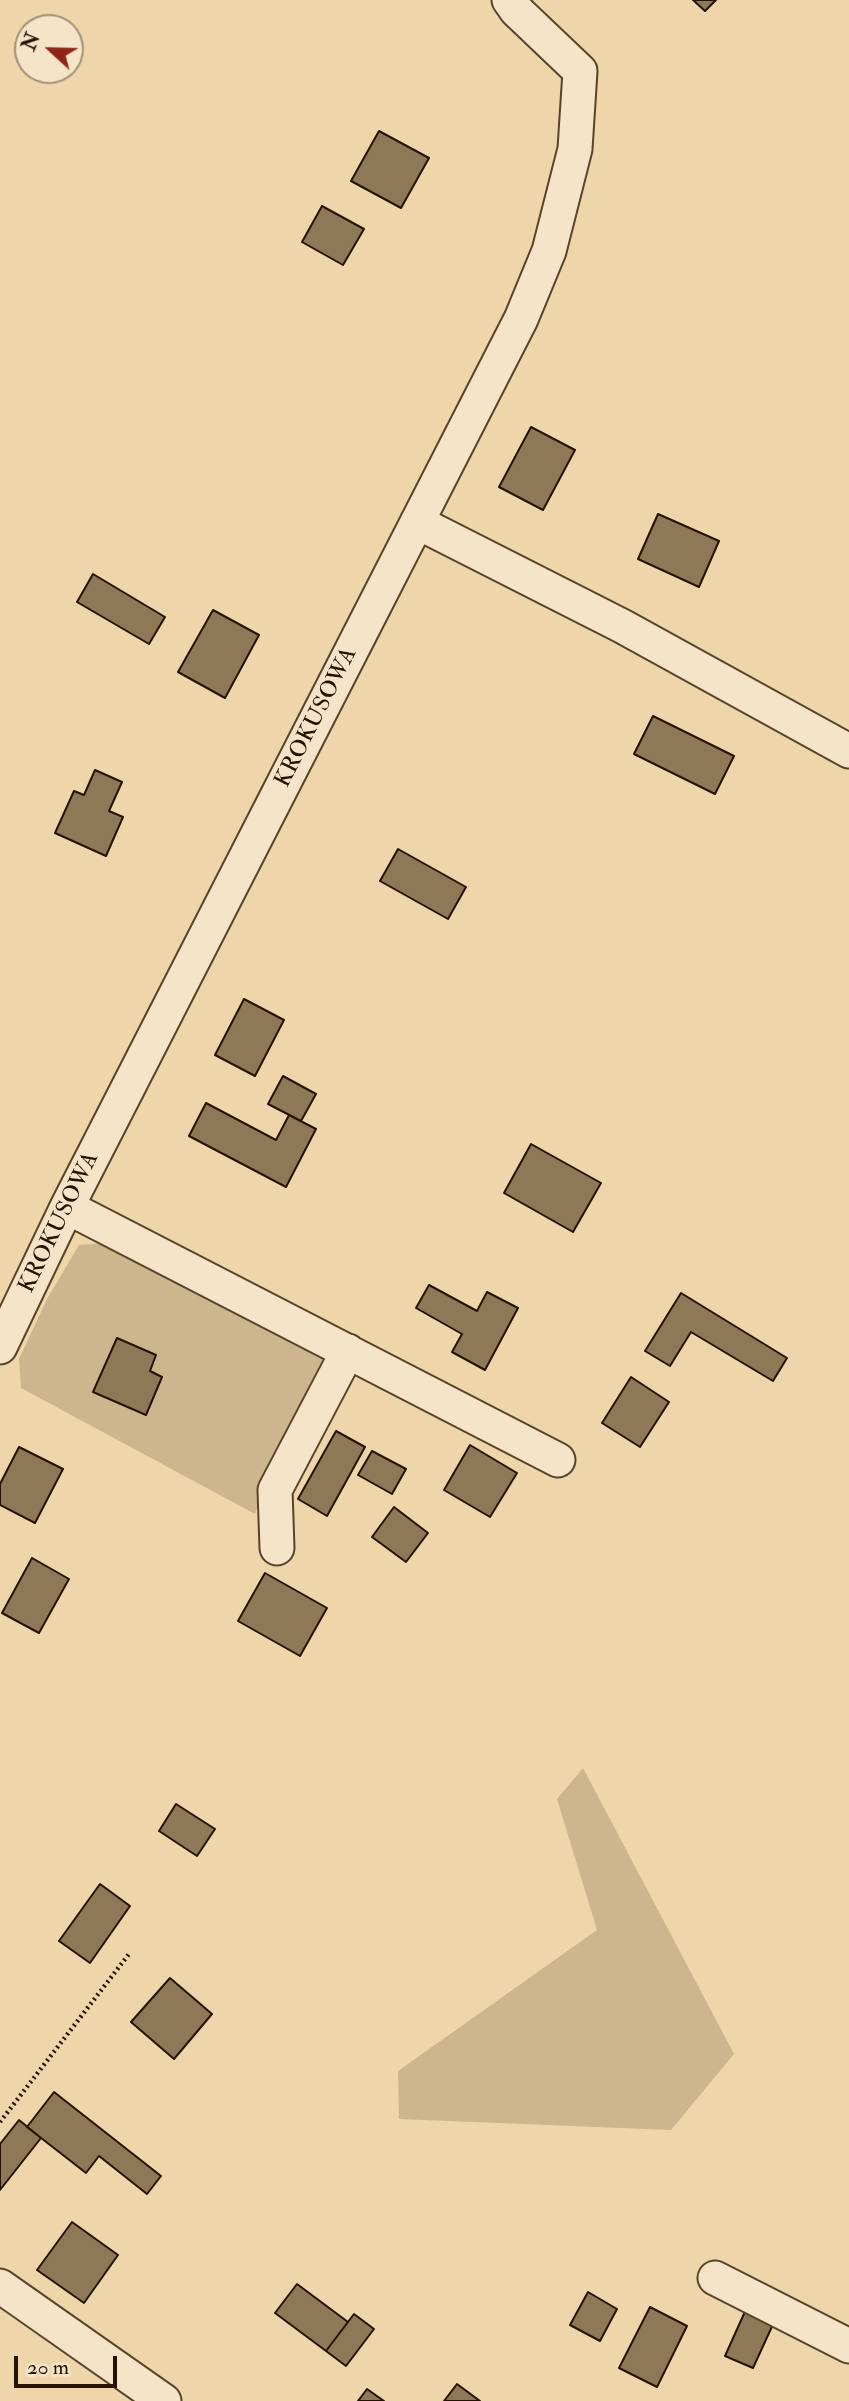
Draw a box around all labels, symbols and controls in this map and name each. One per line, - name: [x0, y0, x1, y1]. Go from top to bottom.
- north arrow: [14, 14, 84, 84]
- text: N: [17, 30, 46, 54]
- street label: KROKUSOWA: [270, 643, 364, 793]
- street label: KROKUSOWA: [14, 1148, 106, 1298]
- scale bar: [18, 2342, 121, 2386]
- text: 20 m: [27, 2354, 69, 2381]

